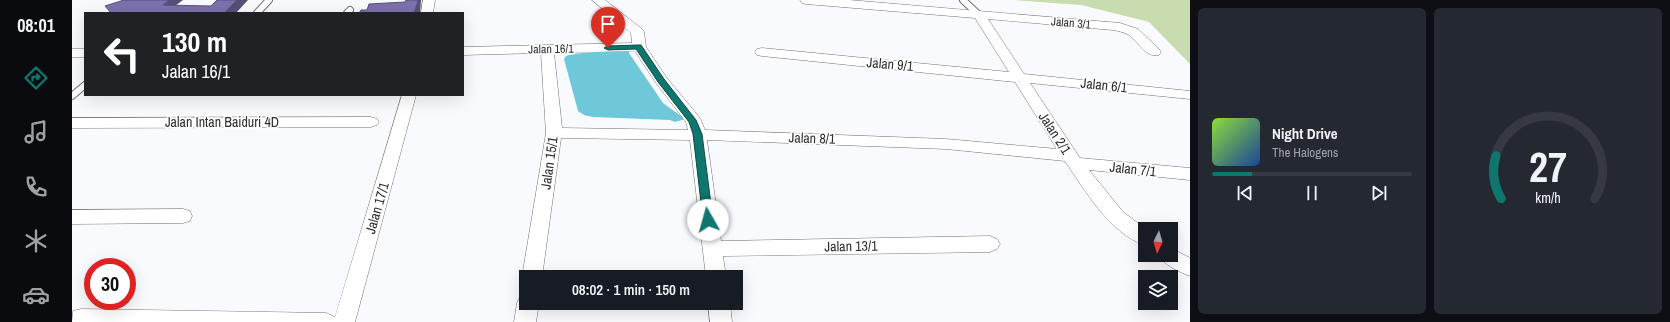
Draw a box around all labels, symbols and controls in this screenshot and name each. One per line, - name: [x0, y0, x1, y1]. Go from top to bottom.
- pin: [591, 7.0, 625, 48]
- text: 08:01: [17, 13, 55, 38]
- icon: arrive: [597, 13, 619, 35]
- street label: Jalan 3/1: [1050, 13, 1092, 33]
- text: 130 m: [162, 23, 227, 61]
- icon: left: [96, 28, 148, 80]
- street label: Jalan 16/1: [528, 41, 574, 57]
- street label: Jalan 9/1: [866, 53, 915, 75]
- text: Jalan 16/1: [162, 59, 230, 84]
- icon: directions: [22, 64, 50, 92]
- street label: Jalan 6/1: [1080, 74, 1129, 96]
- street label: Jalan 2/1: [1035, 109, 1076, 158]
- street label: Jalan Intan Baiduri 4D: [165, 113, 279, 131]
- icon: music: [22, 118, 50, 146]
- text: Night Drive: [1272, 123, 1338, 144]
- street label: Jalan 8/1: [788, 128, 836, 148]
- street label: Jalan 15/1: [536, 135, 562, 190]
- text: 27: [1529, 139, 1567, 195]
- text: The Halogens: [1272, 144, 1338, 161]
- street label: Jalan 7/1: [1109, 158, 1158, 180]
- icon: phone: [22, 173, 50, 201]
- street label: Jalan 17/1: [361, 179, 393, 236]
- icon: previous: [1234, 182, 1256, 204]
- icon: pause: [1301, 182, 1323, 204]
- icon: next: [1368, 182, 1390, 204]
- text: km/h: [1535, 188, 1561, 207]
- position arrow: [687, 199, 729, 241]
- north arrow: [1138, 222, 1178, 262]
- map controls: [1138, 222, 1178, 310]
- icon: climate: [22, 227, 50, 255]
- street label: Jalan 13/1: [824, 237, 878, 255]
- speed limit sign: 30: [84, 258, 136, 310]
- button: layers: [1138, 270, 1178, 310]
- text: 08:02 · 1 min · 150 m: [572, 279, 690, 300]
- icon: car: [22, 281, 50, 309]

